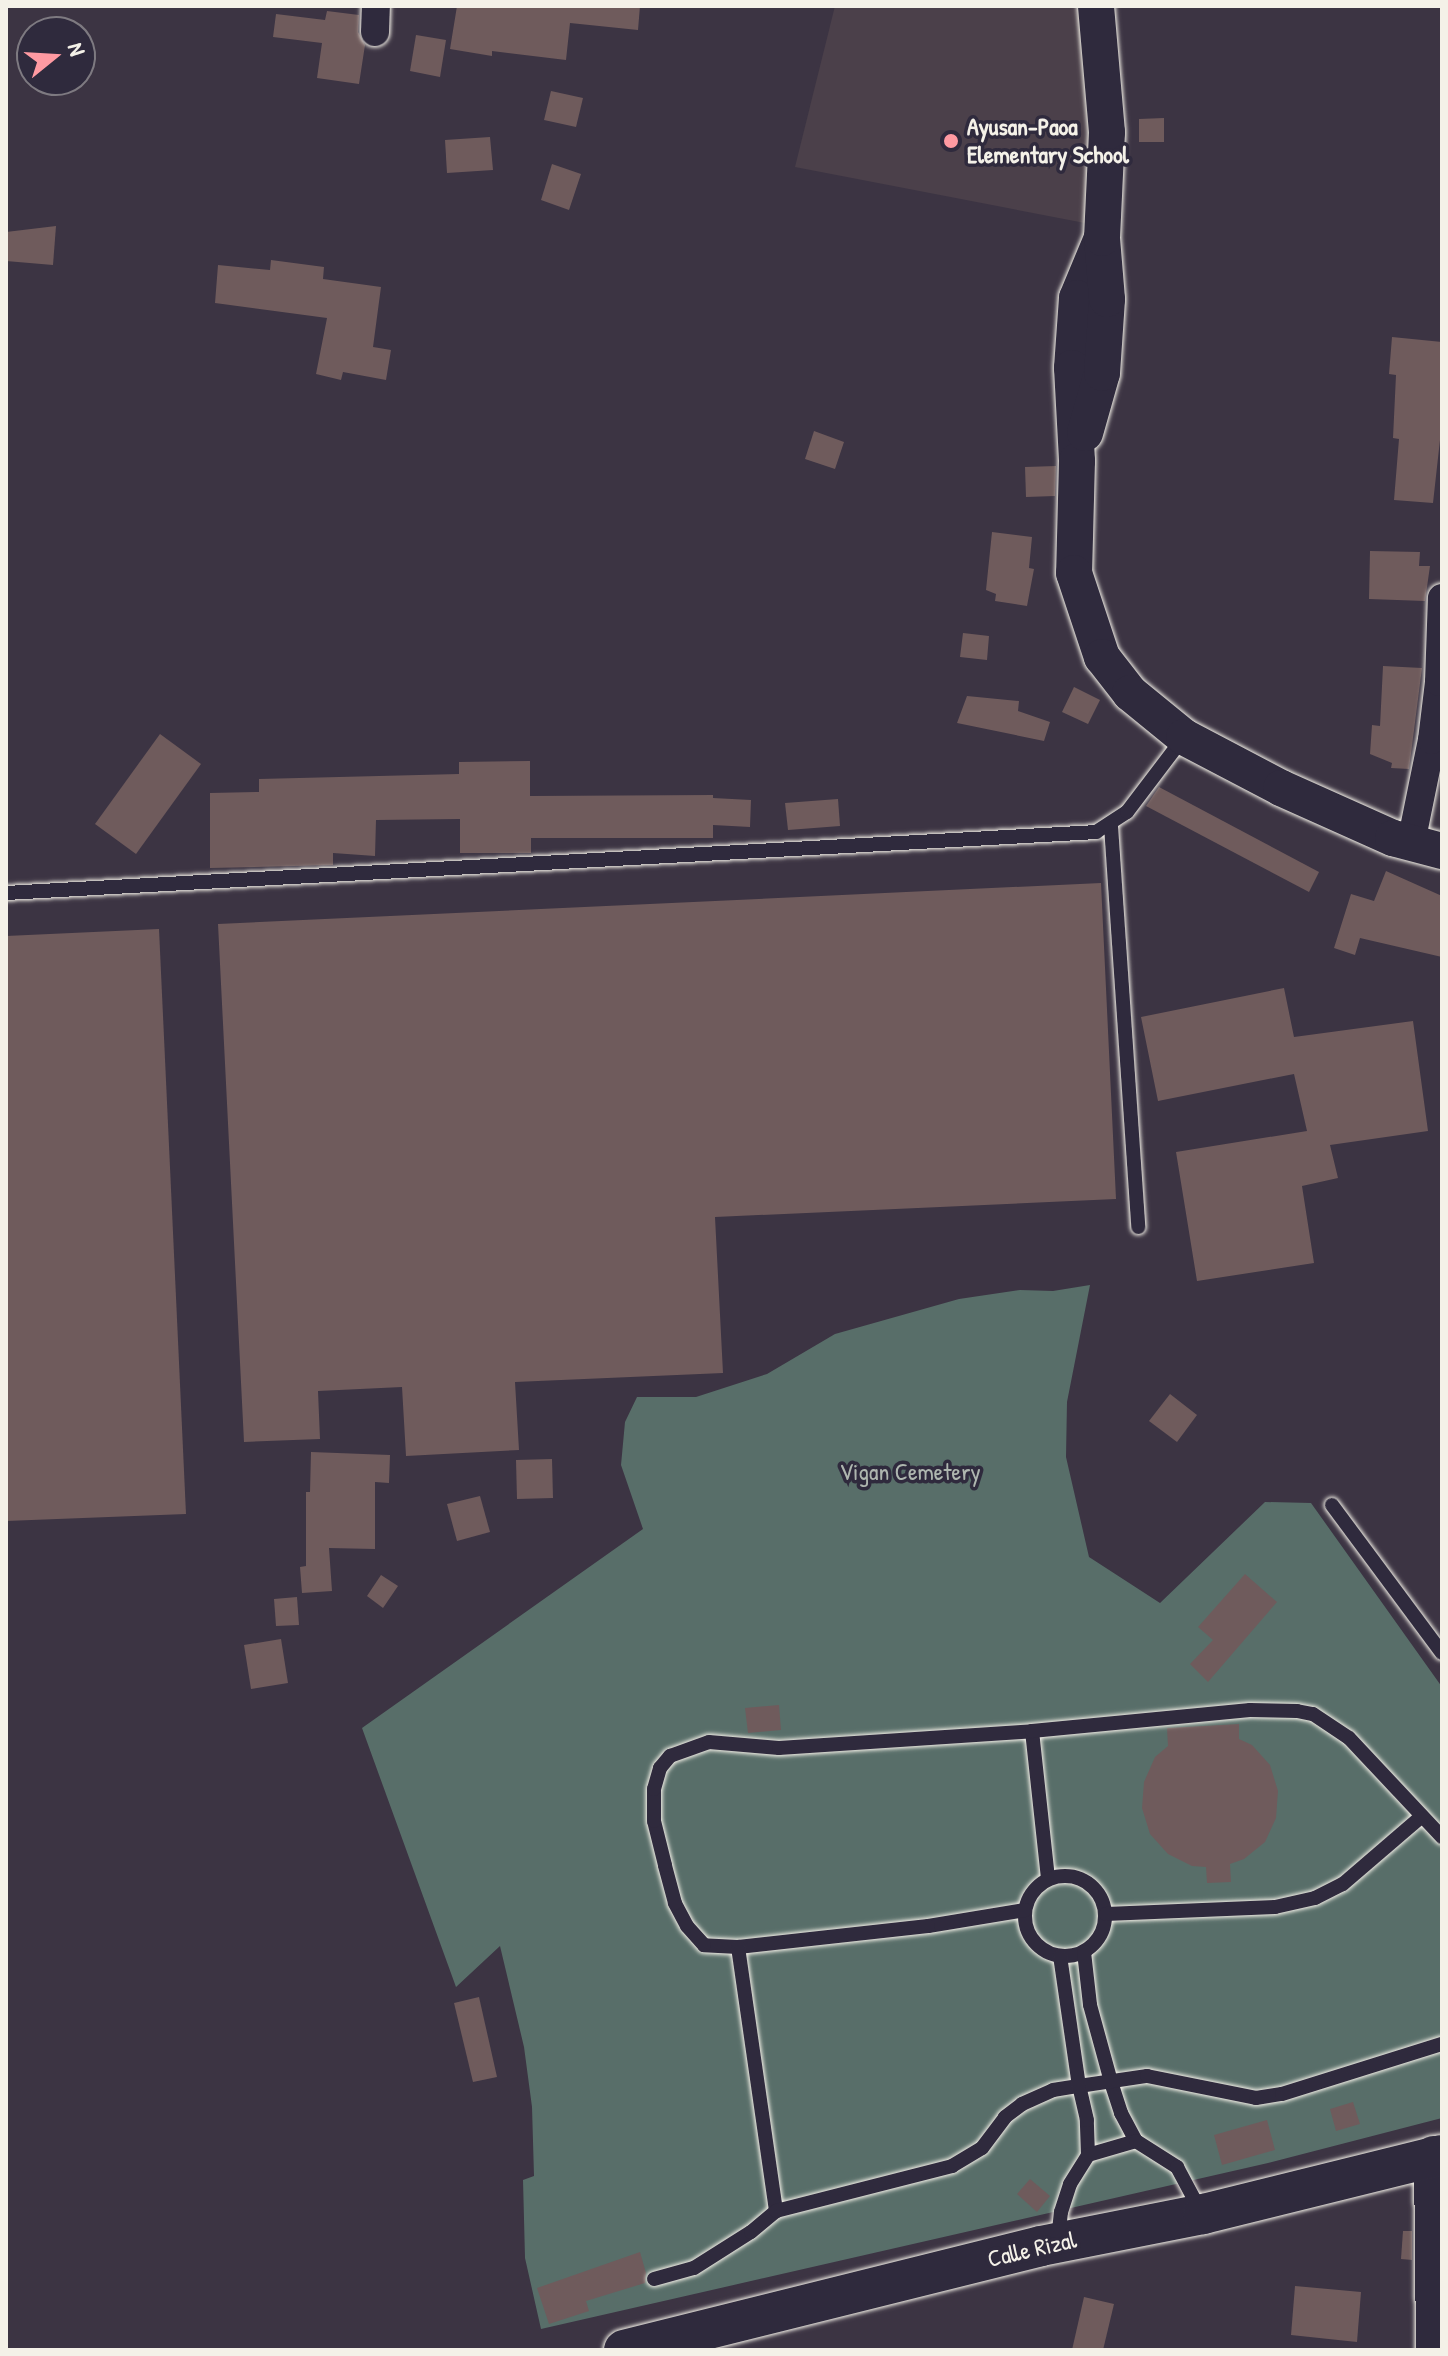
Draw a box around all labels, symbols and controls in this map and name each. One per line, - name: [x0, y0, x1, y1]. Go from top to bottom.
- north arrow: [16, 16, 96, 96]
- text: N: [61, 39, 93, 59]
- place label: Ayusan-Paoa Elementary School: [967, 113, 1129, 169]
- marker: Ayusan-Paoa Elementary School: [942, 132, 960, 150]
- park label: Vigan Cemetery: [839, 1458, 981, 1486]
- street label: Calle Rizal: [985, 2225, 1079, 2273]

